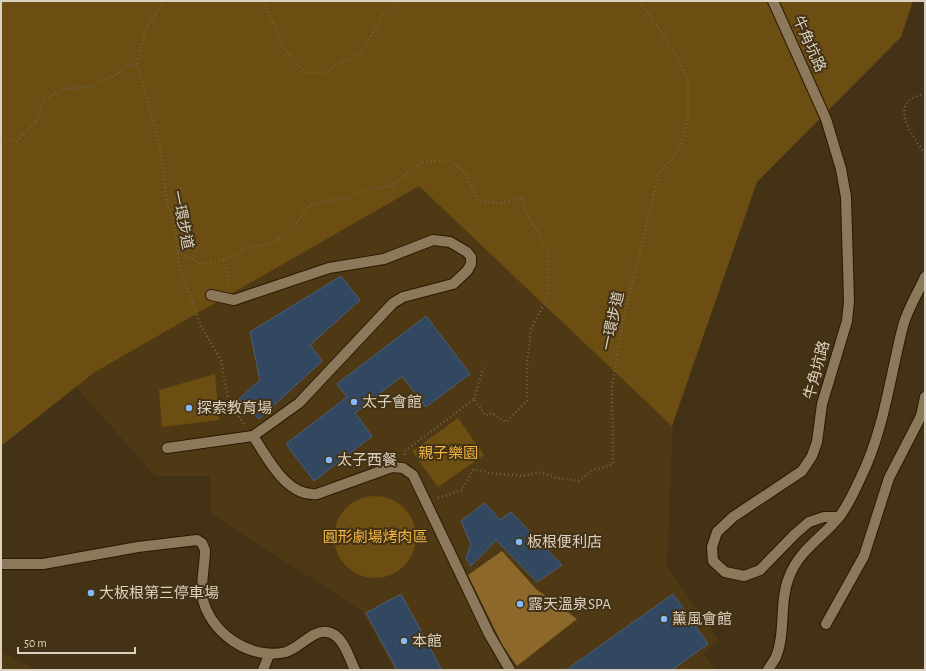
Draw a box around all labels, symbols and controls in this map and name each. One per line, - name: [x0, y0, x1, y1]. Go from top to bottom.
- street label: 牛角坑路: [790, 13, 830, 74]
- street label: 一環步道: [169, 189, 196, 251]
- street label: 一環步道: [598, 290, 627, 352]
- street label: 牛角坑路: [800, 339, 832, 401]
- place label: 太子會館: [362, 394, 422, 410]
- marker: 太子會館: [349, 397, 359, 407]
- place label: 探索教育場: [197, 400, 272, 416]
- marker: 探索教育場: [184, 403, 194, 413]
- park label: 親子樂園: [418, 445, 478, 461]
- place label: 太子西餐: [337, 452, 397, 468]
- marker: 太子西餐: [324, 455, 334, 465]
- park label: 圓形劇場烤肉區: [322, 529, 428, 545]
- place label: 板根便利店: [527, 534, 602, 550]
- marker: 板根便利店: [514, 537, 524, 547]
- place label: 大板根第三停車場: [99, 585, 219, 601]
- marker: 大板根第三停車場: [86, 588, 96, 598]
- place label: 露天溫泉SPA: [528, 596, 611, 612]
- marker: 露天溫泉SPA: [515, 599, 525, 609]
- place label: 薰風會館: [672, 611, 732, 627]
- marker: 薰風會館: [659, 614, 669, 624]
- scale bar: [18, 629, 135, 655]
- place label: 本館: [412, 633, 442, 649]
- marker: 本館: [399, 636, 409, 646]
- text: 50 m: [24, 637, 47, 649]

